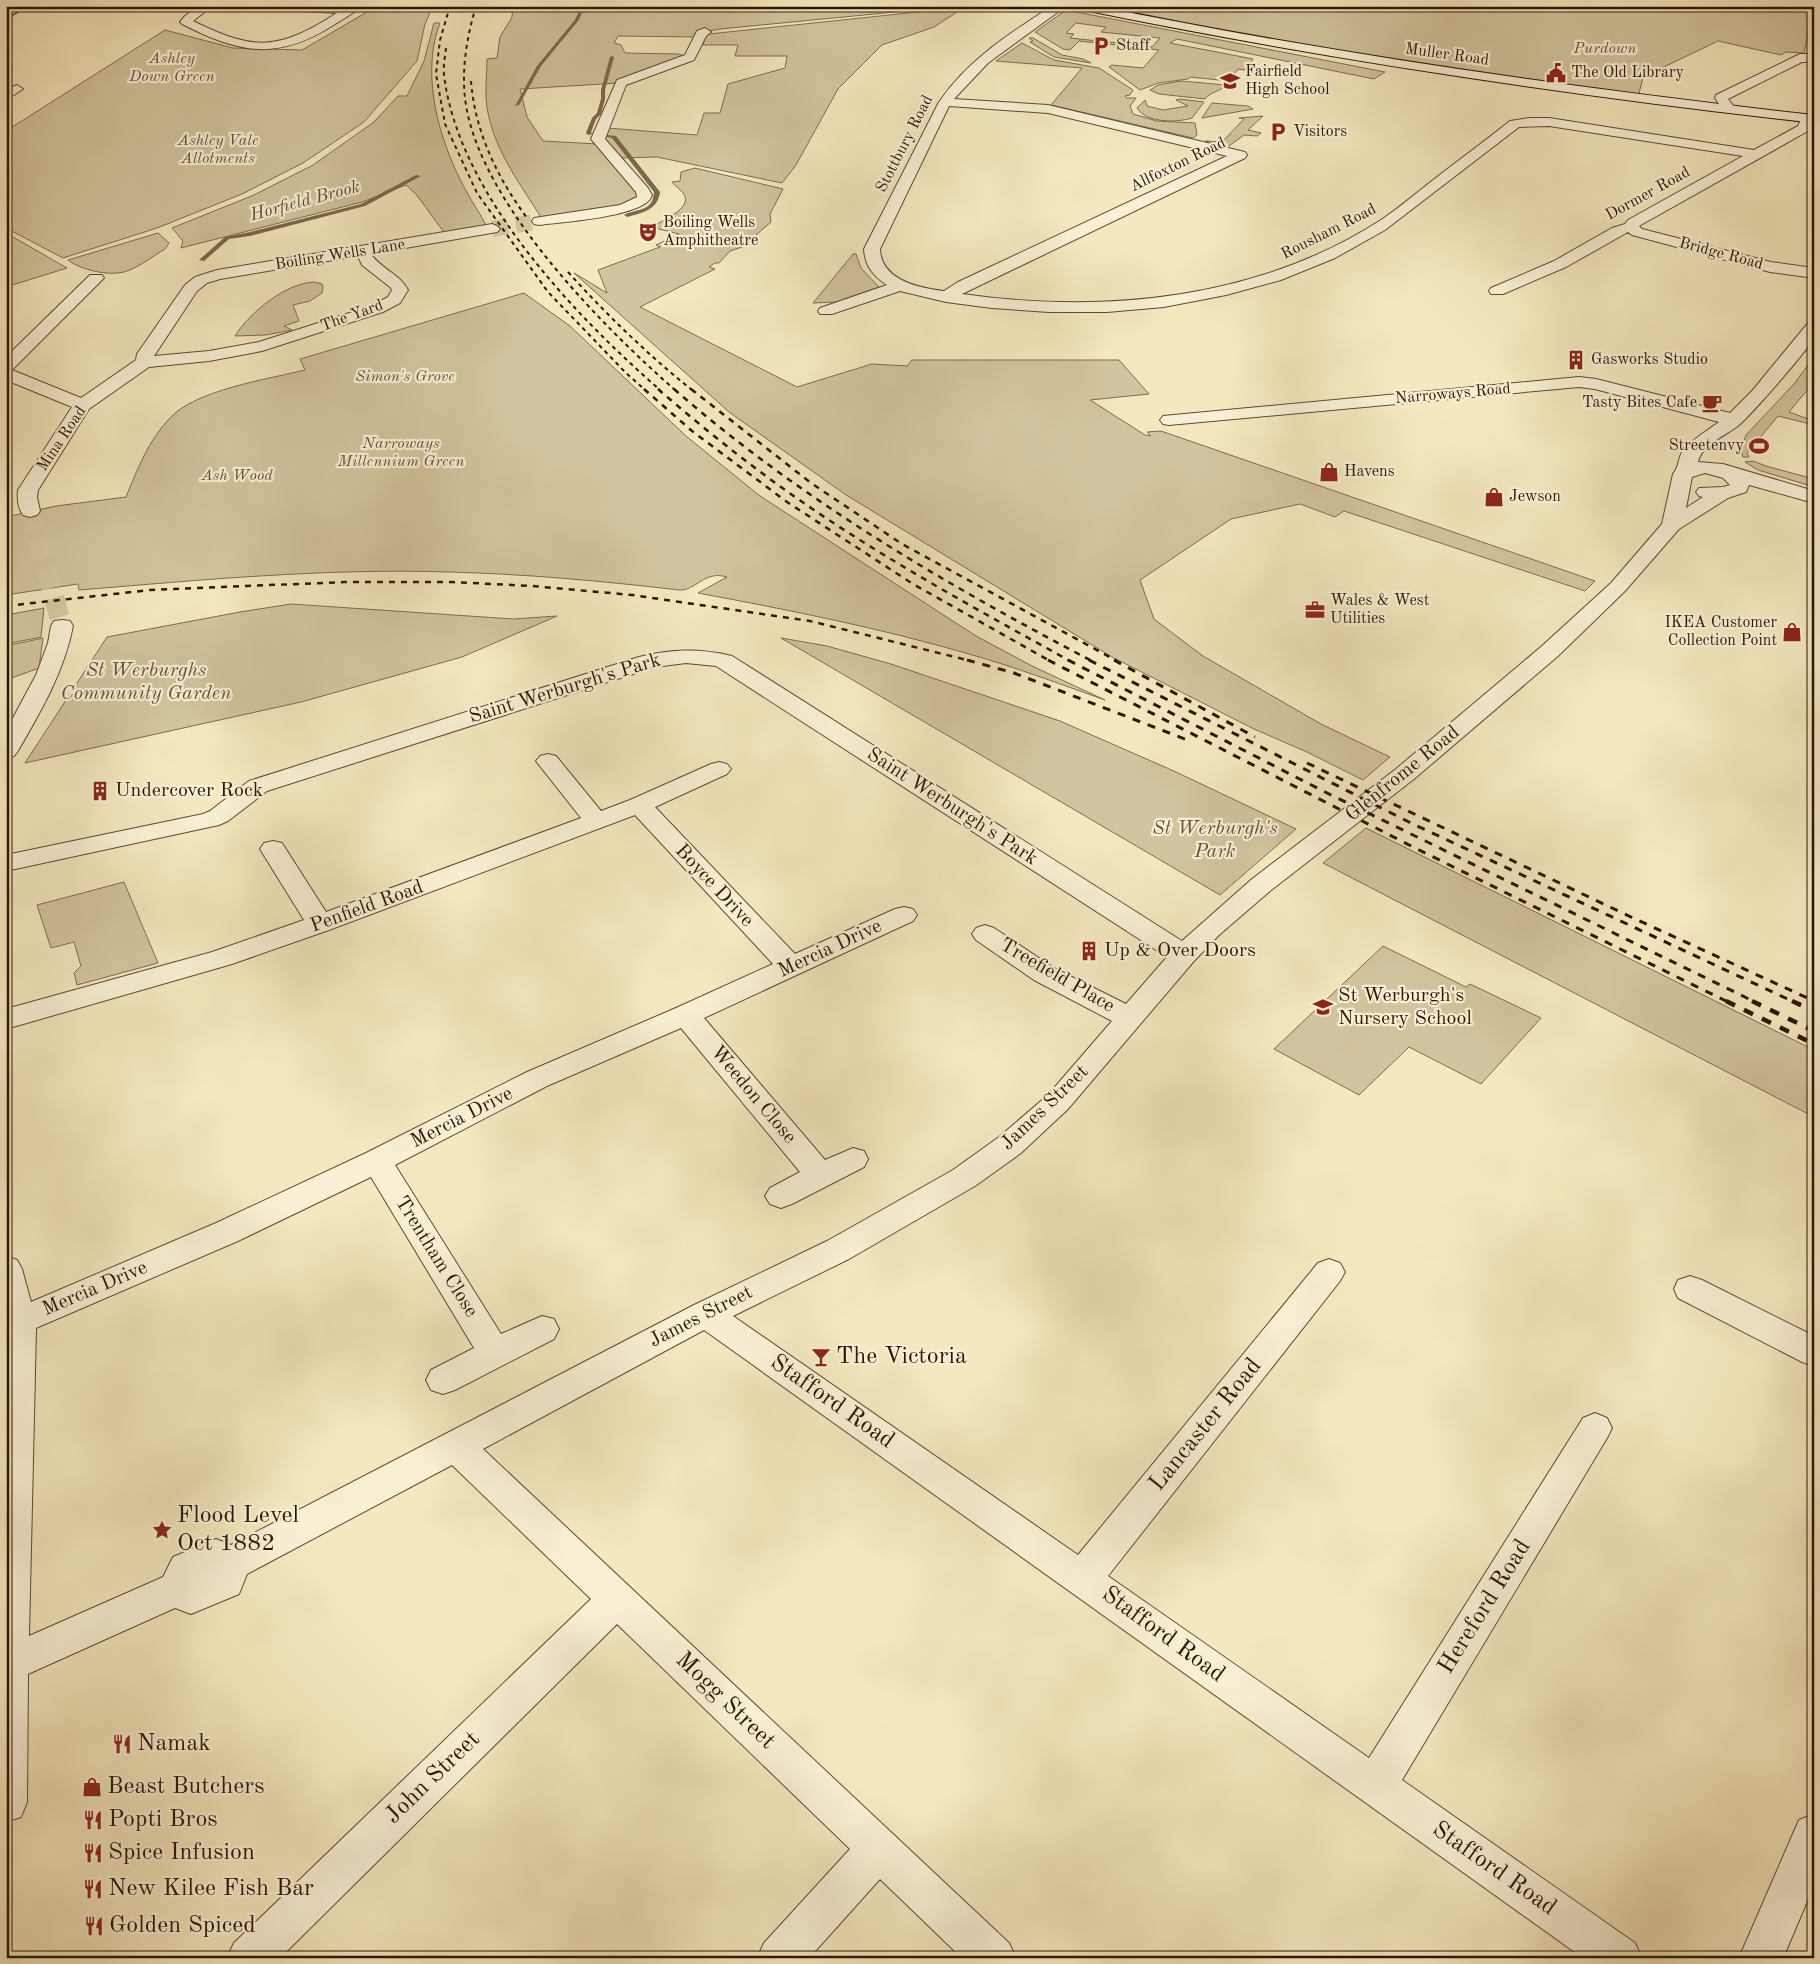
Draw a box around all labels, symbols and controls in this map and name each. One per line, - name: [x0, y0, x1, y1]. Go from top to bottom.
- parking icon: Staff: [1090, 35, 1112, 57]
- place label: Staff: [1116, 38, 1151, 54]
- street label: Muller Road: [1404, 41, 1490, 69]
- park label: Purdown: [1573, 41, 1636, 57]
- park label: Ashley Down Green: [128, 51, 215, 85]
- public building icon: The Old Library: [1545, 62, 1567, 84]
- place label: Fairfield High School: [1245, 64, 1330, 98]
- place label: The Old Library: [1571, 65, 1685, 81]
- school or university icon: Fairfield High School: [1219, 70, 1241, 92]
- street label: Stottbury Road: [874, 93, 936, 195]
- parking icon: Visitors: [1267, 121, 1289, 143]
- place label: Visitors: [1293, 124, 1347, 140]
- park label: Ashley Vale Allotments: [177, 133, 259, 167]
- street label: Allfoxton Road: [1128, 135, 1228, 195]
- street label: Dormer Road: [1603, 164, 1693, 224]
- water label: Horfield Brook: [247, 178, 362, 225]
- street label: Rousham Road: [1279, 201, 1379, 263]
- place label: Boiling Wells Amphitheatre: [663, 215, 758, 249]
- theatre icon: Boiling Wells Amphitheatre: [637, 221, 659, 243]
- street label: Bridge Road: [1677, 235, 1765, 273]
- street label: Boiling Wells Lane: [274, 237, 406, 273]
- street label: The Yard: [319, 297, 385, 335]
- building icon: Gasworks Studio: [1565, 349, 1587, 371]
- place label: Gasworks Studio: [1591, 352, 1708, 368]
- park label: Simon's Grove: [355, 369, 455, 385]
- street label: Narroways Road: [1394, 381, 1512, 407]
- cafe icon: Tasty Bites Cafe: [1701, 392, 1723, 414]
- place label: Tasty Bites Cafe: [1582, 395, 1697, 411]
- street label: Mina Road: [35, 404, 89, 474]
- sports icon: Streetenvy: [1748, 435, 1770, 457]
- park label: Narroways Millennium Green: [337, 436, 464, 470]
- place label: Streetenvy: [1669, 438, 1745, 454]
- shop icon: Havens: [1318, 461, 1340, 483]
- place label: Havens: [1344, 464, 1395, 480]
- park label: Ash Wood: [200, 468, 273, 484]
- shop icon: Jewson: [1483, 486, 1505, 508]
- place label: Jewson: [1509, 489, 1561, 505]
- place label: Wales & West Utilities: [1330, 593, 1430, 627]
- office icon: Wales & West Utilities: [1304, 599, 1326, 621]
- place label: IKEA Customer Collection Point: [1664, 615, 1777, 649]
- shop icon: IKEA Customer Collection Point: [1781, 621, 1803, 643]
- street label: Saint Werburgh's Park: [467, 650, 663, 728]
- park label: St Werburghs Community Garden: [60, 661, 232, 704]
- street label: Glenfrome Road: [1342, 722, 1464, 826]
- street label: Saint Werburgh's Park: [863, 744, 1041, 870]
- building icon: Undercover Rock: [89, 780, 111, 802]
- place label: Undercover Rock: [115, 781, 263, 801]
- park label: St Werburgh's Park: [1152, 819, 1278, 862]
- street label: Boyce Drive: [671, 841, 757, 931]
- street label: Penfield Road: [308, 877, 426, 937]
- street label: Mercia Drive: [775, 916, 885, 982]
- street label: Treefield Place: [996, 935, 1118, 1017]
- building icon: Up & Over Doors: [1078, 940, 1100, 962]
- place label: Up & Over Doors: [1104, 941, 1256, 961]
- place label: St Werburgh's Nursery School: [1338, 986, 1472, 1029]
- school or university icon: St Werburgh's Nursery School: [1312, 996, 1334, 1018]
- street label: Weedon Close: [706, 1042, 800, 1148]
- street label: James Street: [997, 1062, 1093, 1154]
- street label: Mercia Drive: [408, 1084, 516, 1152]
- street label: Trentham Close: [391, 1193, 481, 1321]
- street label: Mercia Drive: [40, 1258, 150, 1320]
- street label: James Street: [646, 1282, 756, 1352]
- place label: The Victoria: [836, 1345, 967, 1369]
- bar icon: The Victoria: [810, 1346, 832, 1368]
- street label: Stafford Road: [766, 1350, 898, 1454]
- street label: Lancaster Road: [1145, 1354, 1267, 1496]
- place label: Flood Level Oct 1882: [177, 1504, 299, 1556]
- place icon: Flood Level Oct 1882: [151, 1519, 173, 1541]
- street label: Hereford Road: [1434, 1536, 1536, 1678]
- street label: Stafford Road: [1097, 1583, 1229, 1687]
- street label: Mogg Street: [671, 1648, 779, 1754]
- street label: John Street: [381, 1727, 485, 1829]
- place label: Namak: [137, 1732, 211, 1756]
- restaurant icon: Namak: [111, 1733, 133, 1755]
- place label: Beast Butchers: [107, 1775, 265, 1799]
- shop icon: Beast Butchers: [81, 1776, 103, 1798]
- place label: Popti Bros: [108, 1808, 218, 1832]
- restaurant icon: Popti Bros: [82, 1809, 104, 1831]
- street label: Stafford Road: [1428, 1817, 1560, 1921]
- place label: Spice Infusion: [108, 1841, 255, 1865]
- restaurant icon: Spice Infusion: [82, 1842, 104, 1864]
- place label: New Kilee Fish Bar: [108, 1877, 314, 1901]
- restaurant icon: New Kilee Fish Bar: [82, 1878, 104, 1900]
- place label: Golden Spiced: [109, 1914, 256, 1938]
- restaurant icon: Golden Spiced: [83, 1915, 105, 1937]

